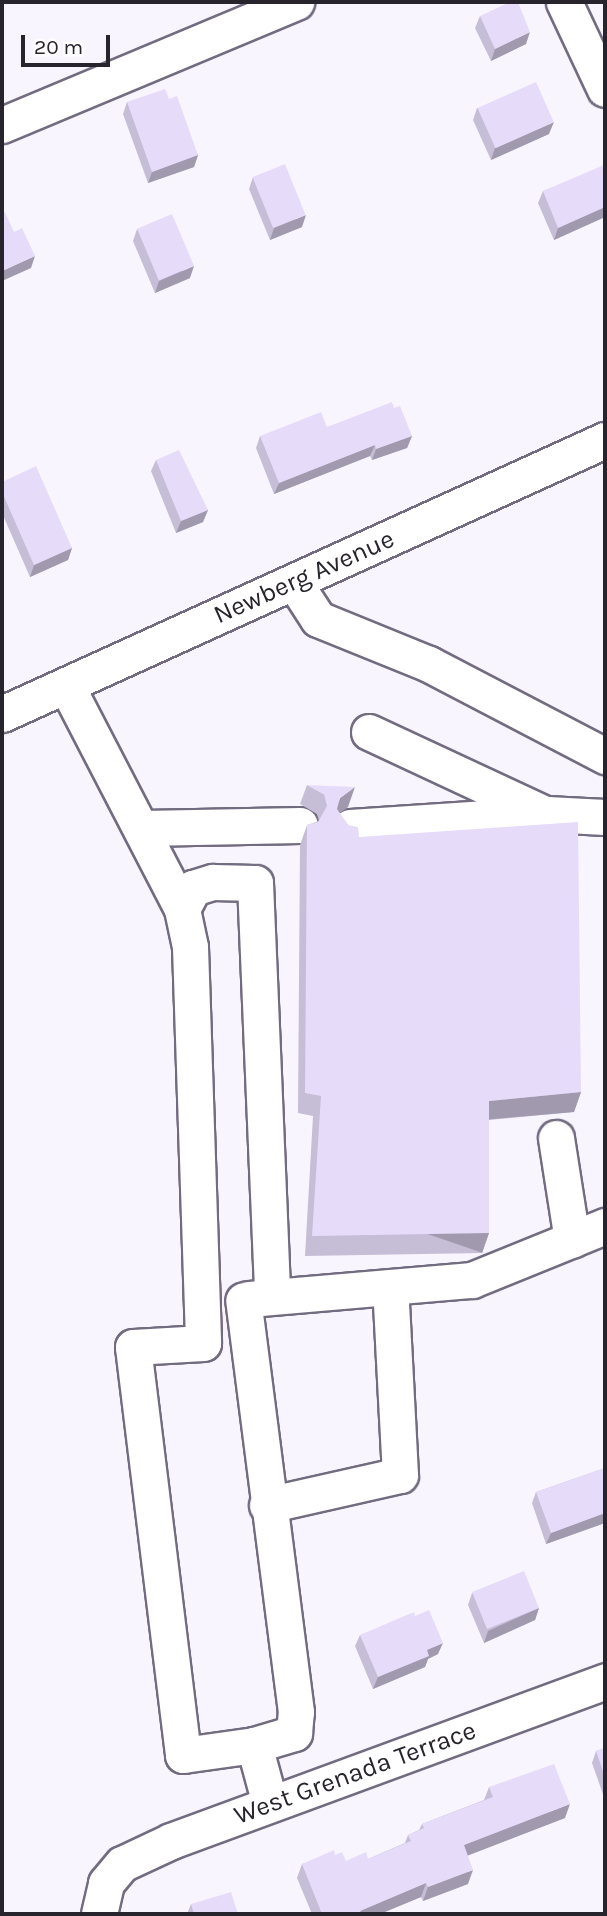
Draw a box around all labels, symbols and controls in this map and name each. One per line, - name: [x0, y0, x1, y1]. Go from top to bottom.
- scale bar: [24, 21, 114, 65]
- text: 20 m: [34, 35, 83, 59]
- street label: Newberg Avenue: [209, 523, 399, 631]
- street label: West Grenada Terrace: [230, 1715, 480, 1831]

